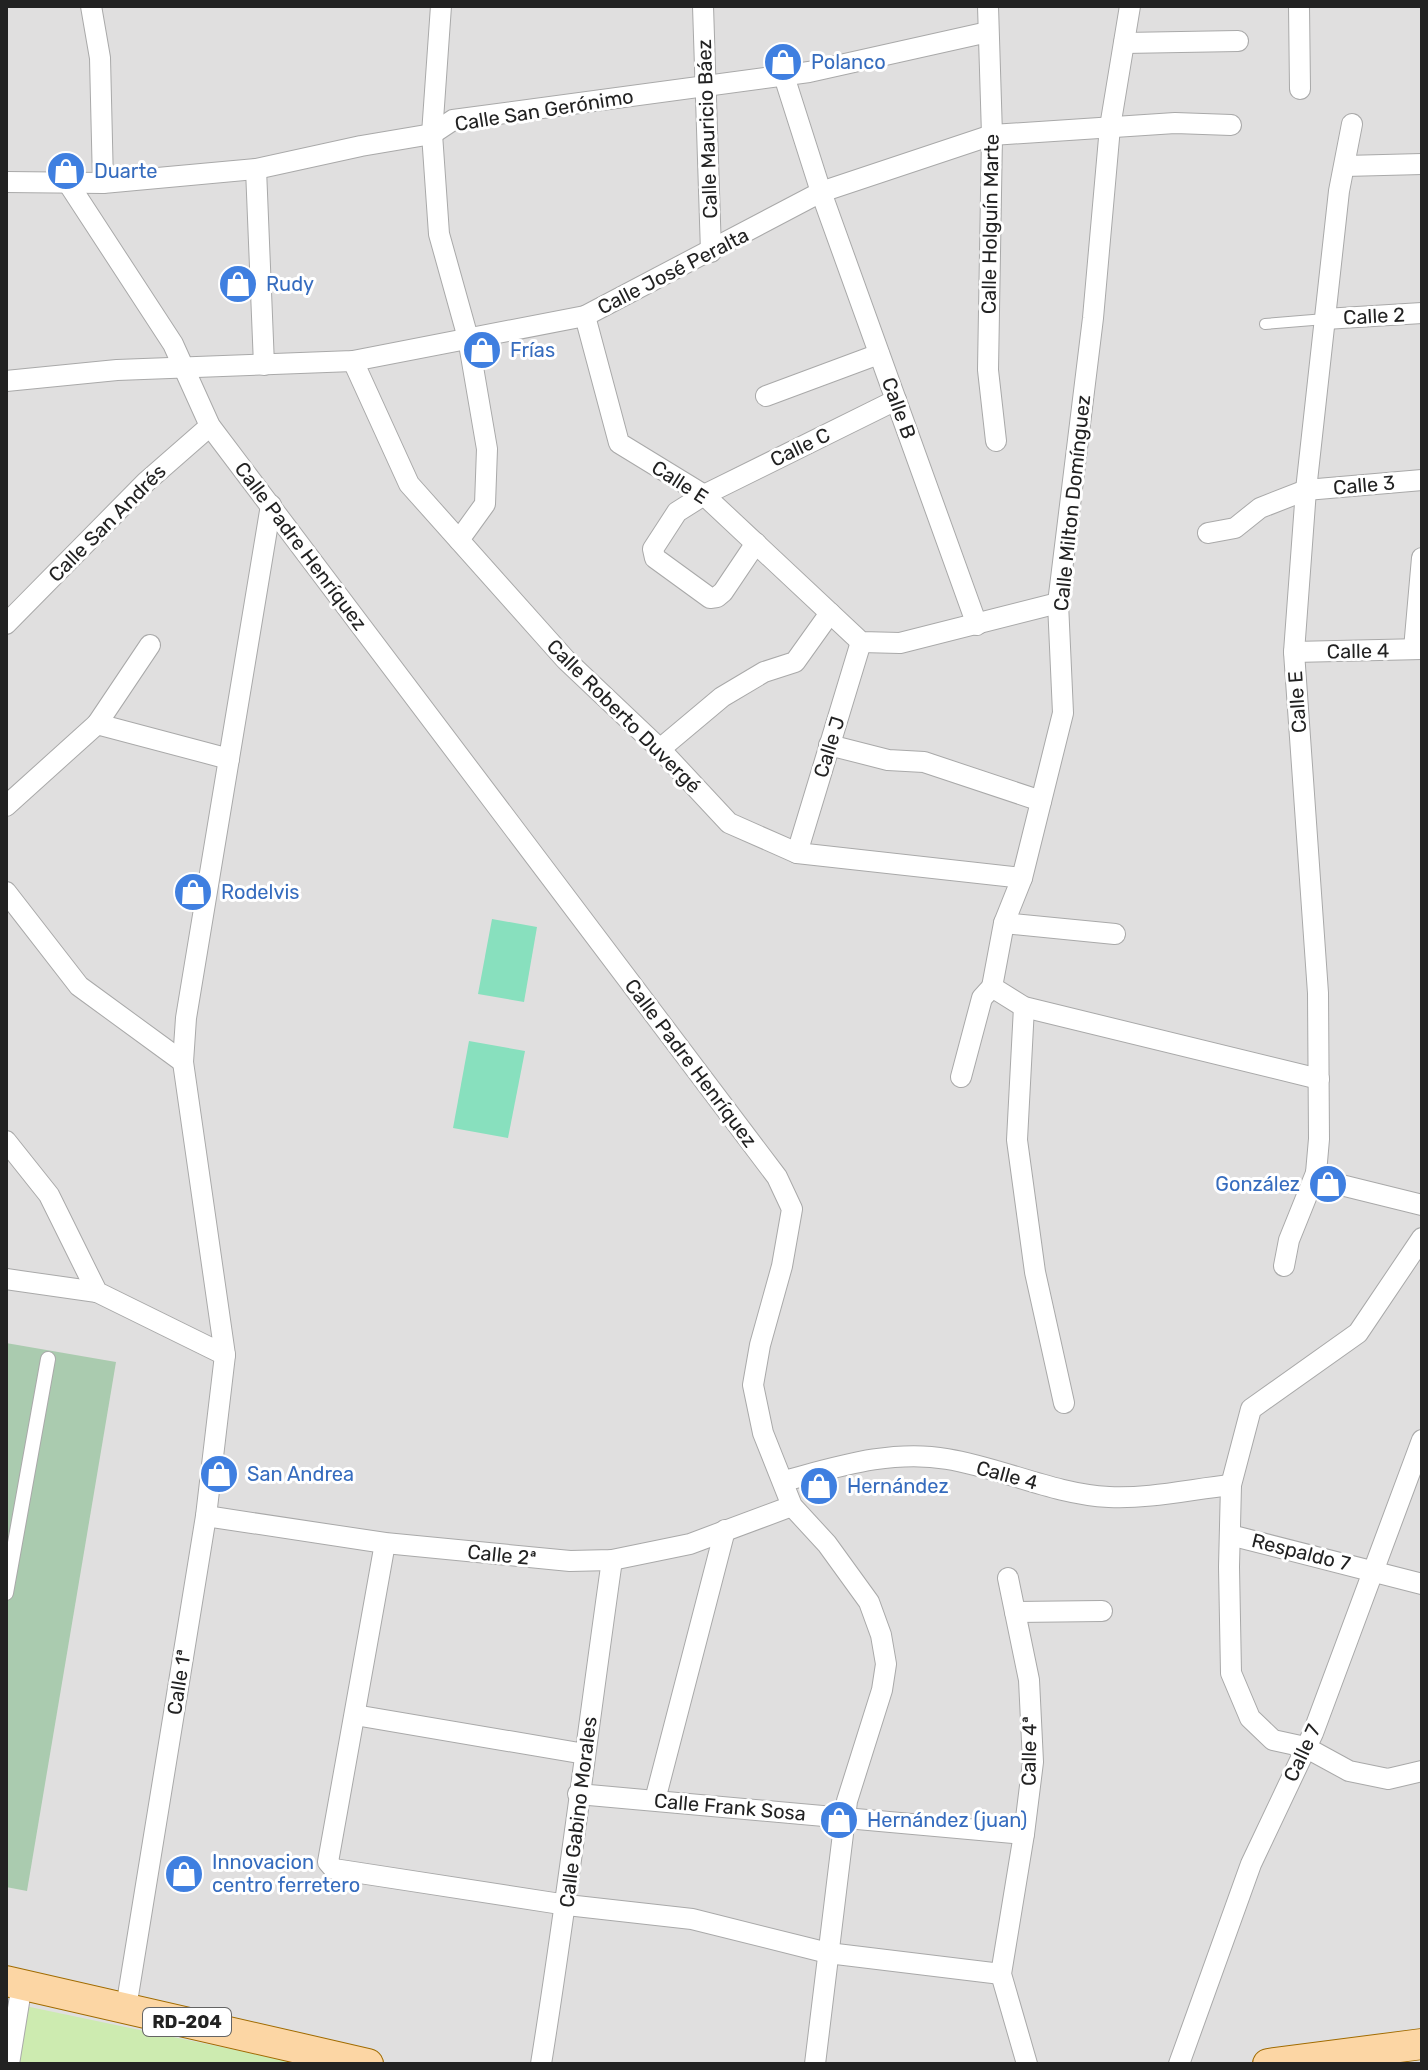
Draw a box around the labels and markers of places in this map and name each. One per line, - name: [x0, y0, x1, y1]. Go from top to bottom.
- shop icon: Polanco: [762, 41, 804, 83]
- place label: Polanco: [811, 50, 886, 74]
- shop icon: Duarte: [45, 150, 87, 192]
- place label: Duarte: [94, 159, 157, 183]
- shop icon: Rudy: [217, 263, 259, 305]
- place label: Rudy: [266, 272, 314, 296]
- shop icon: Frías: [461, 329, 503, 371]
- place label: Frías: [510, 338, 555, 362]
- shop icon: Rodelvis: [172, 871, 214, 913]
- place label: Rodelvis: [221, 880, 300, 904]
- shop icon: González: [1307, 1163, 1349, 1205]
- place label: González: [1215, 1172, 1300, 1196]
- shop icon: San Andrea: [198, 1453, 240, 1495]
- place label: San Andrea: [247, 1462, 354, 1486]
- shop icon: Hernández: [798, 1465, 840, 1507]
- place label: Hernández: [847, 1474, 949, 1498]
- shop icon: Hernández (juan): [818, 1799, 860, 1841]
- place label: Hernández (juan): [867, 1808, 1027, 1832]
- place label: Innovacion centro ferretero: [212, 1850, 360, 1897]
- shop icon: Innovacion centro ferretero: [163, 1853, 205, 1895]

